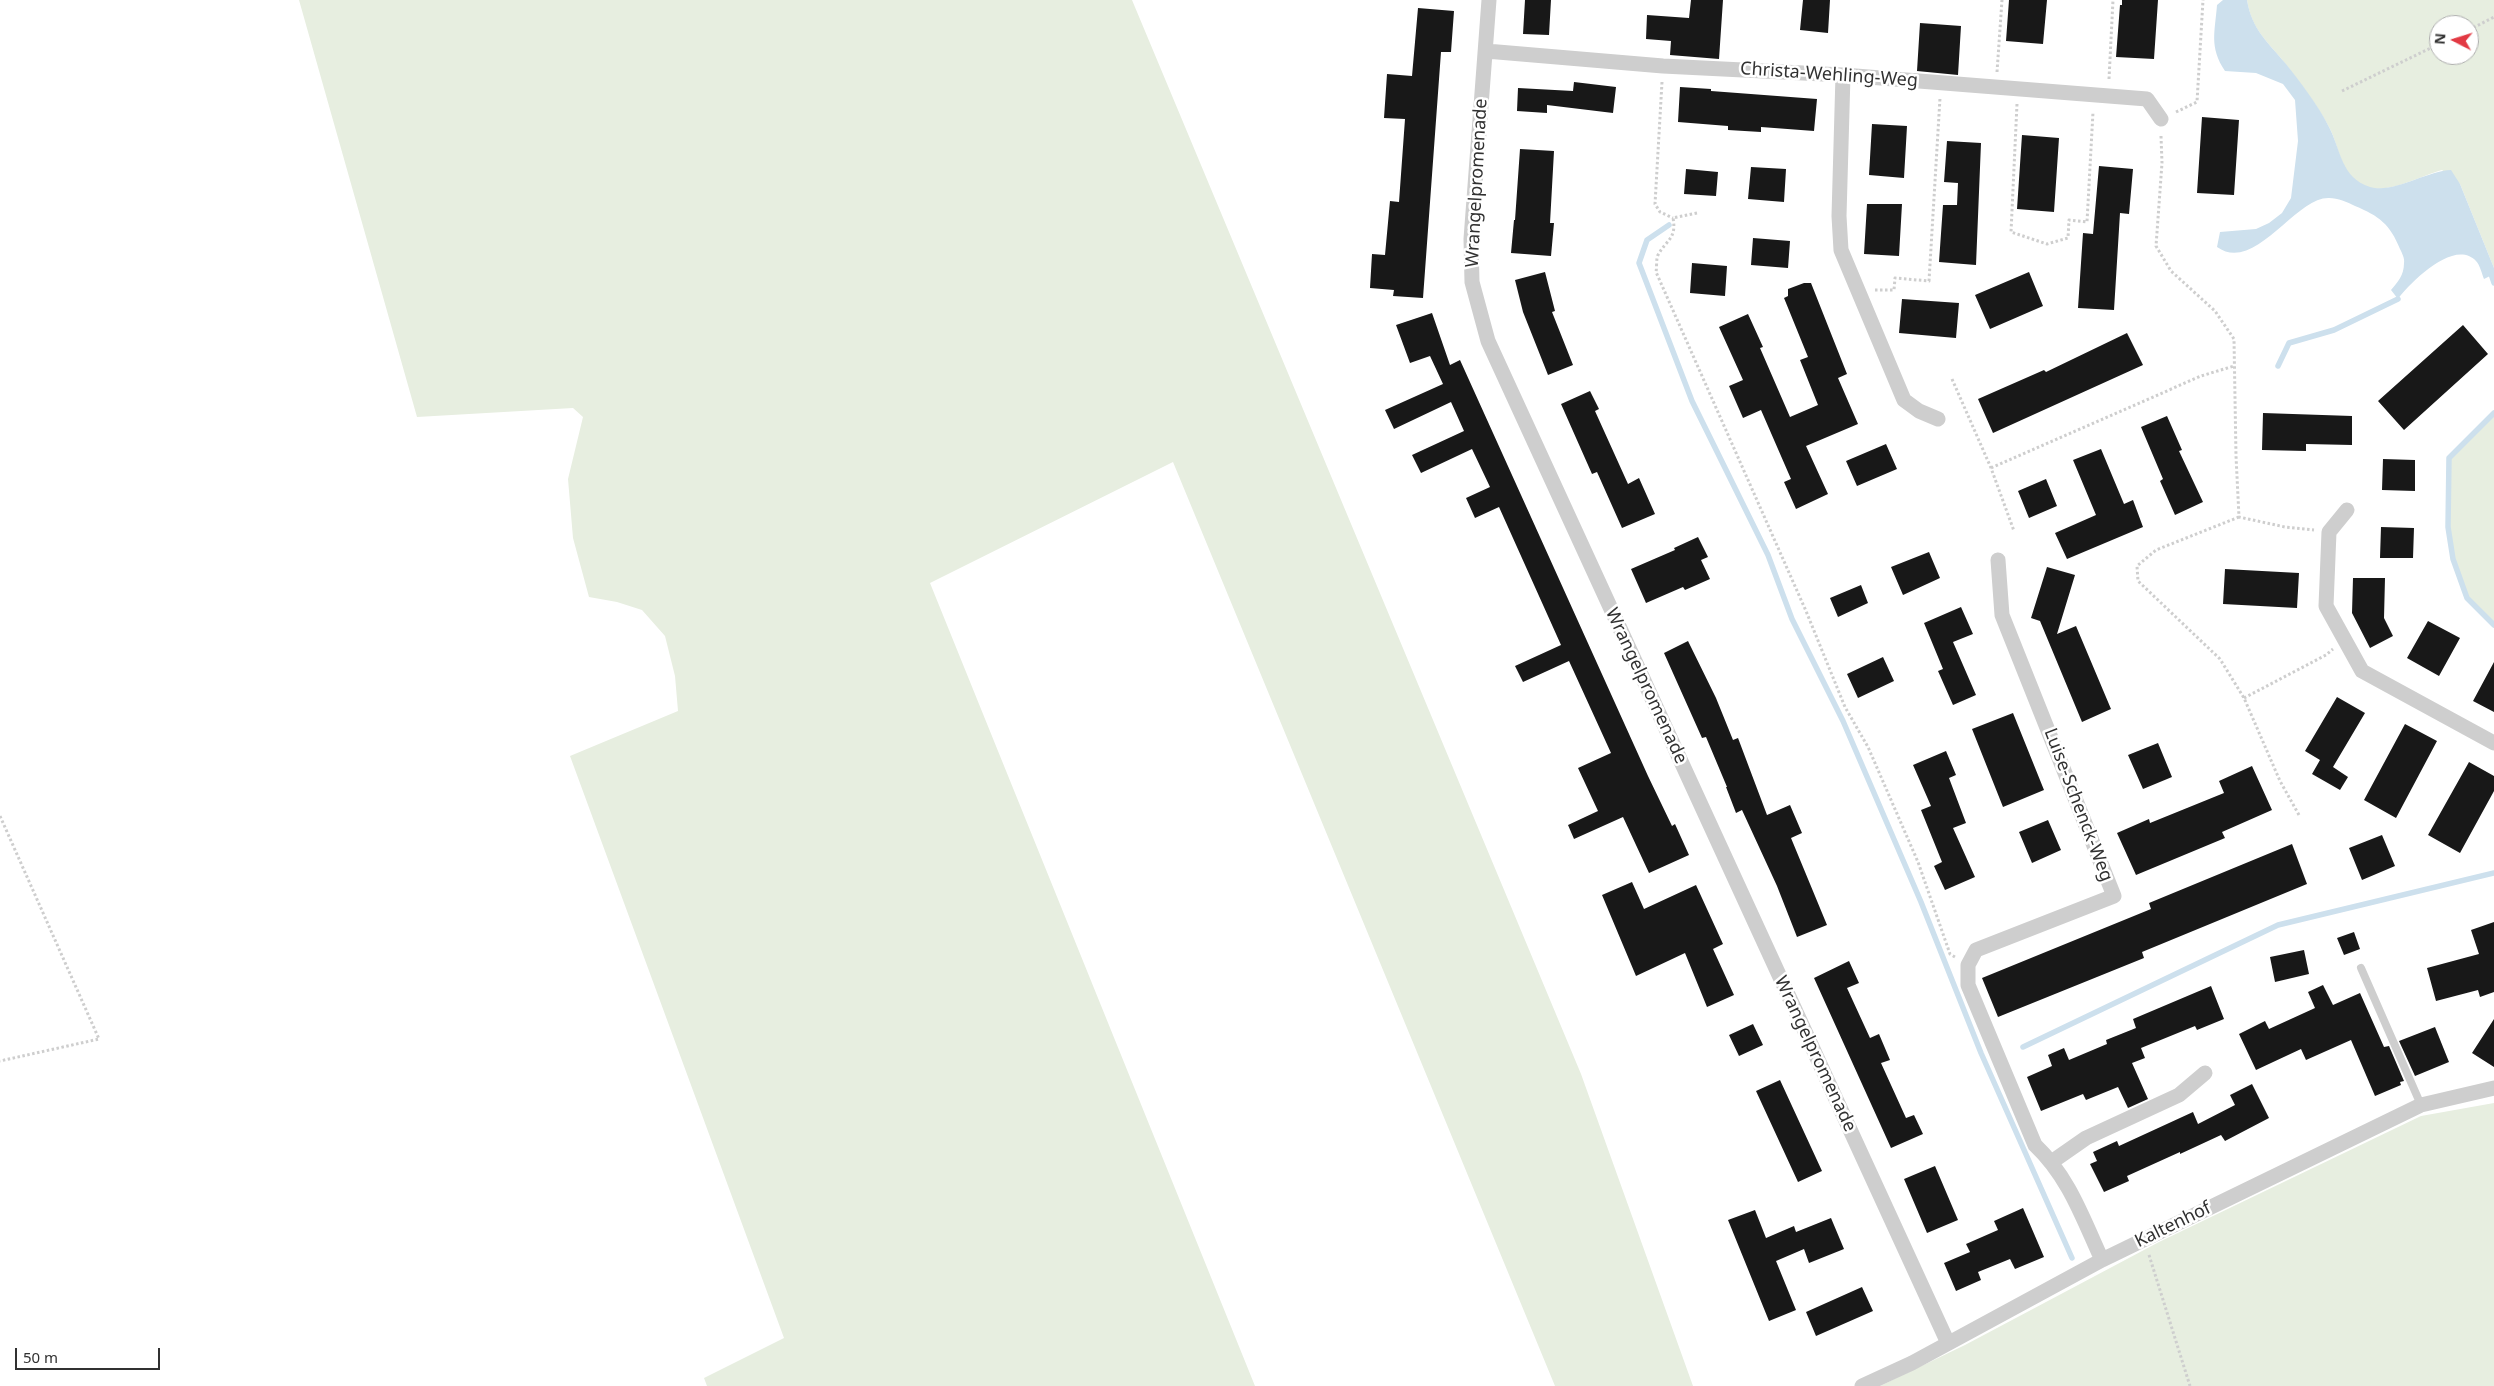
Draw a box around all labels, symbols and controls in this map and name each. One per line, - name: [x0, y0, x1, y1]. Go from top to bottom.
- north arrow: [2429, 15, 2479, 65]
- text: N: [2430, 32, 2450, 45]
- street label: Christa-Wehling-Weg: [1739, 58, 1919, 92]
- street label: Wrangelpromenade: [1462, 98, 1492, 268]
- street label: Wrangelpromenade: [1600, 605, 1692, 767]
- street label: Luise-Schenck-Weg: [2039, 725, 2117, 885]
- street label: Wrangelpromenade: [1769, 973, 1861, 1135]
- street label: Kaltenhof: [2131, 1197, 2215, 1253]
- scale bar: [18, 1338, 162, 1370]
- text: 50 m: [23, 1347, 58, 1367]

